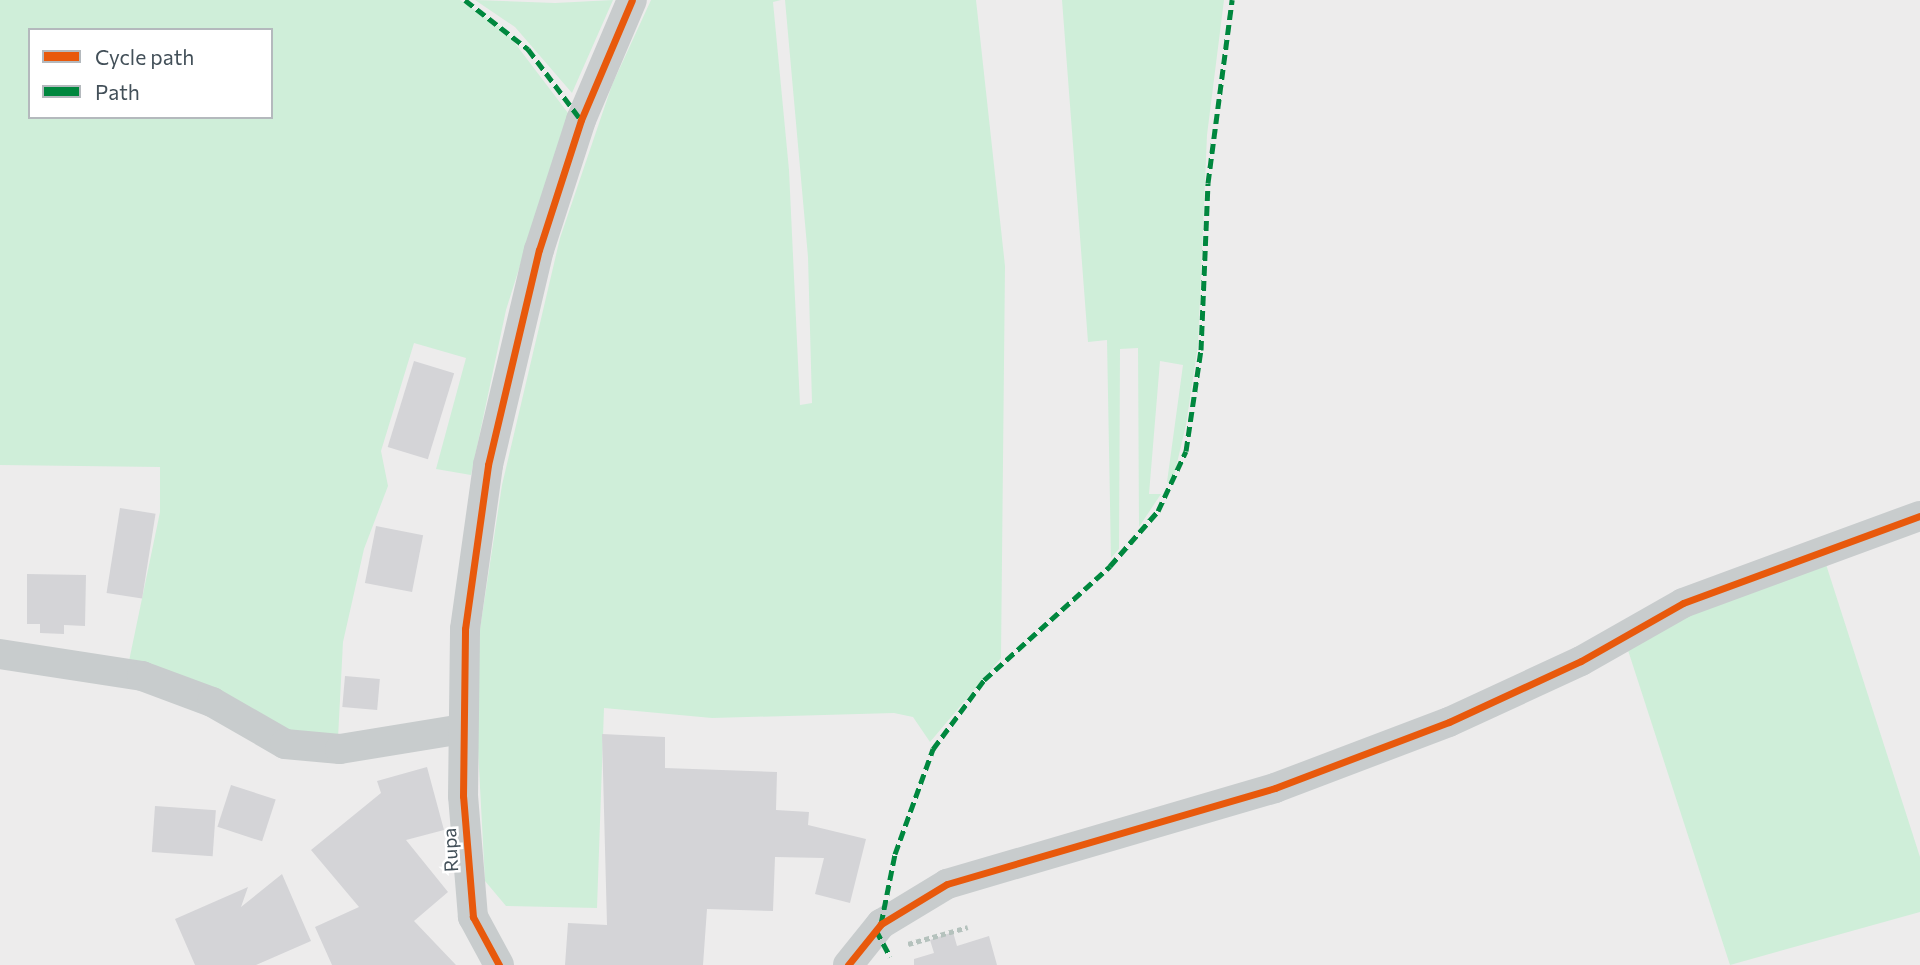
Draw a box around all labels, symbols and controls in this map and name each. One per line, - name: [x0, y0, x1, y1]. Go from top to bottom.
- legend: [28, 28, 273, 119]
- text: Cycle path: [95, 44, 194, 69]
- text: Path: [95, 79, 140, 104]
- street label: Rupa: [437, 827, 463, 873]

